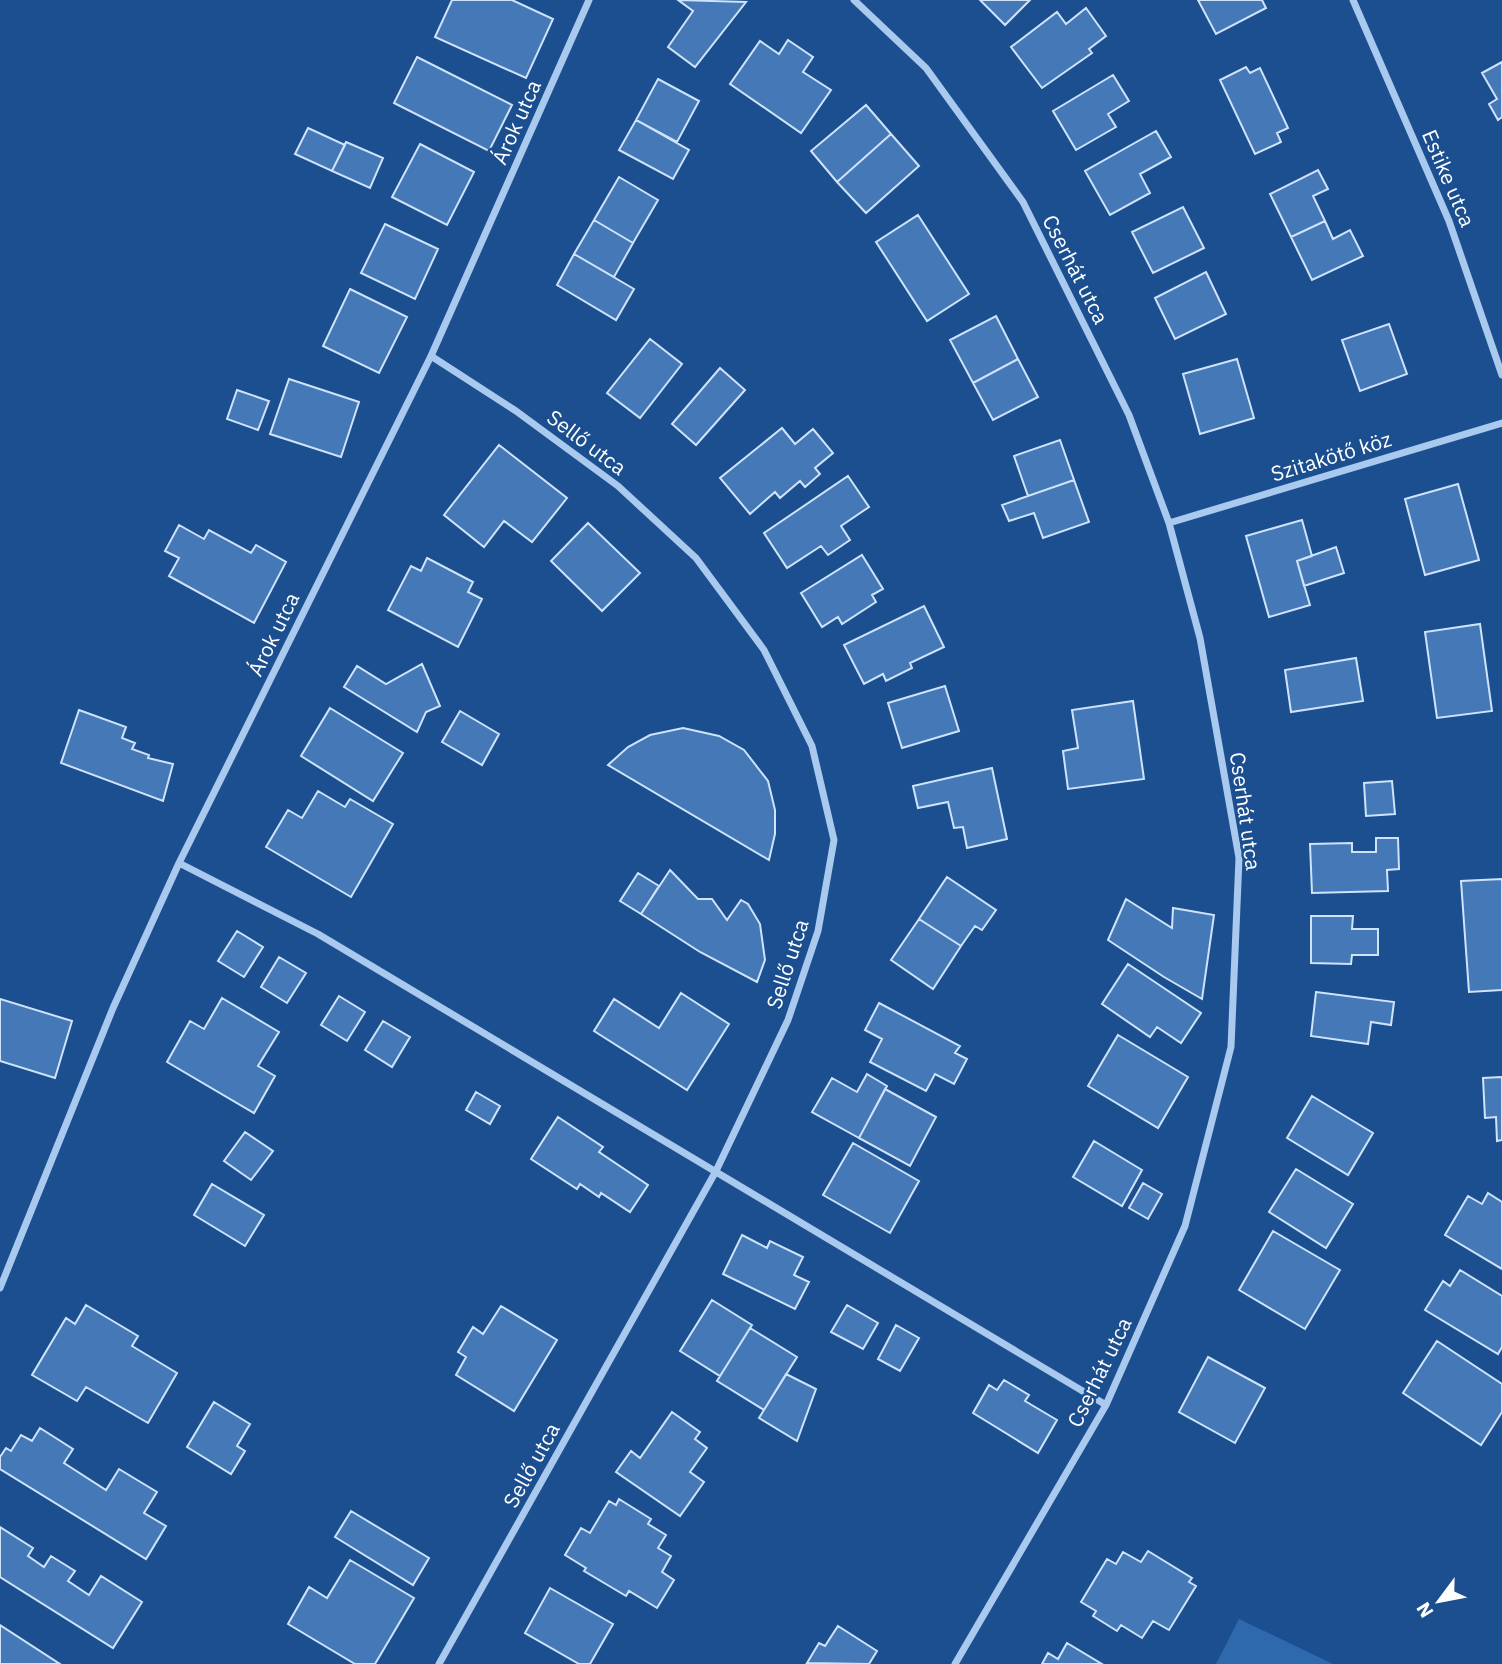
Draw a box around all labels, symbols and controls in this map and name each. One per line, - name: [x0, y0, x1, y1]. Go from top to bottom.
- street label: Árok utca: [485, 75, 547, 169]
- street label: Estike utca: [1416, 125, 1482, 231]
- street label: Cserhát utca: [1037, 210, 1115, 328]
- street label: Sellő utca: [542, 403, 632, 481]
- street label: Szitakötő köz: [1267, 424, 1395, 488]
- street label: Árok utca: [241, 587, 305, 681]
- street label: Cserhát utca: [1224, 750, 1268, 872]
- street label: Sellő utca: [759, 916, 815, 1012]
- street label: Cserhát utca: [1060, 1312, 1138, 1432]
- street label: Sellő utca: [496, 1418, 566, 1512]
- north arrow: [1404, 1566, 1474, 1636]
- text: N: [1411, 1598, 1438, 1622]

